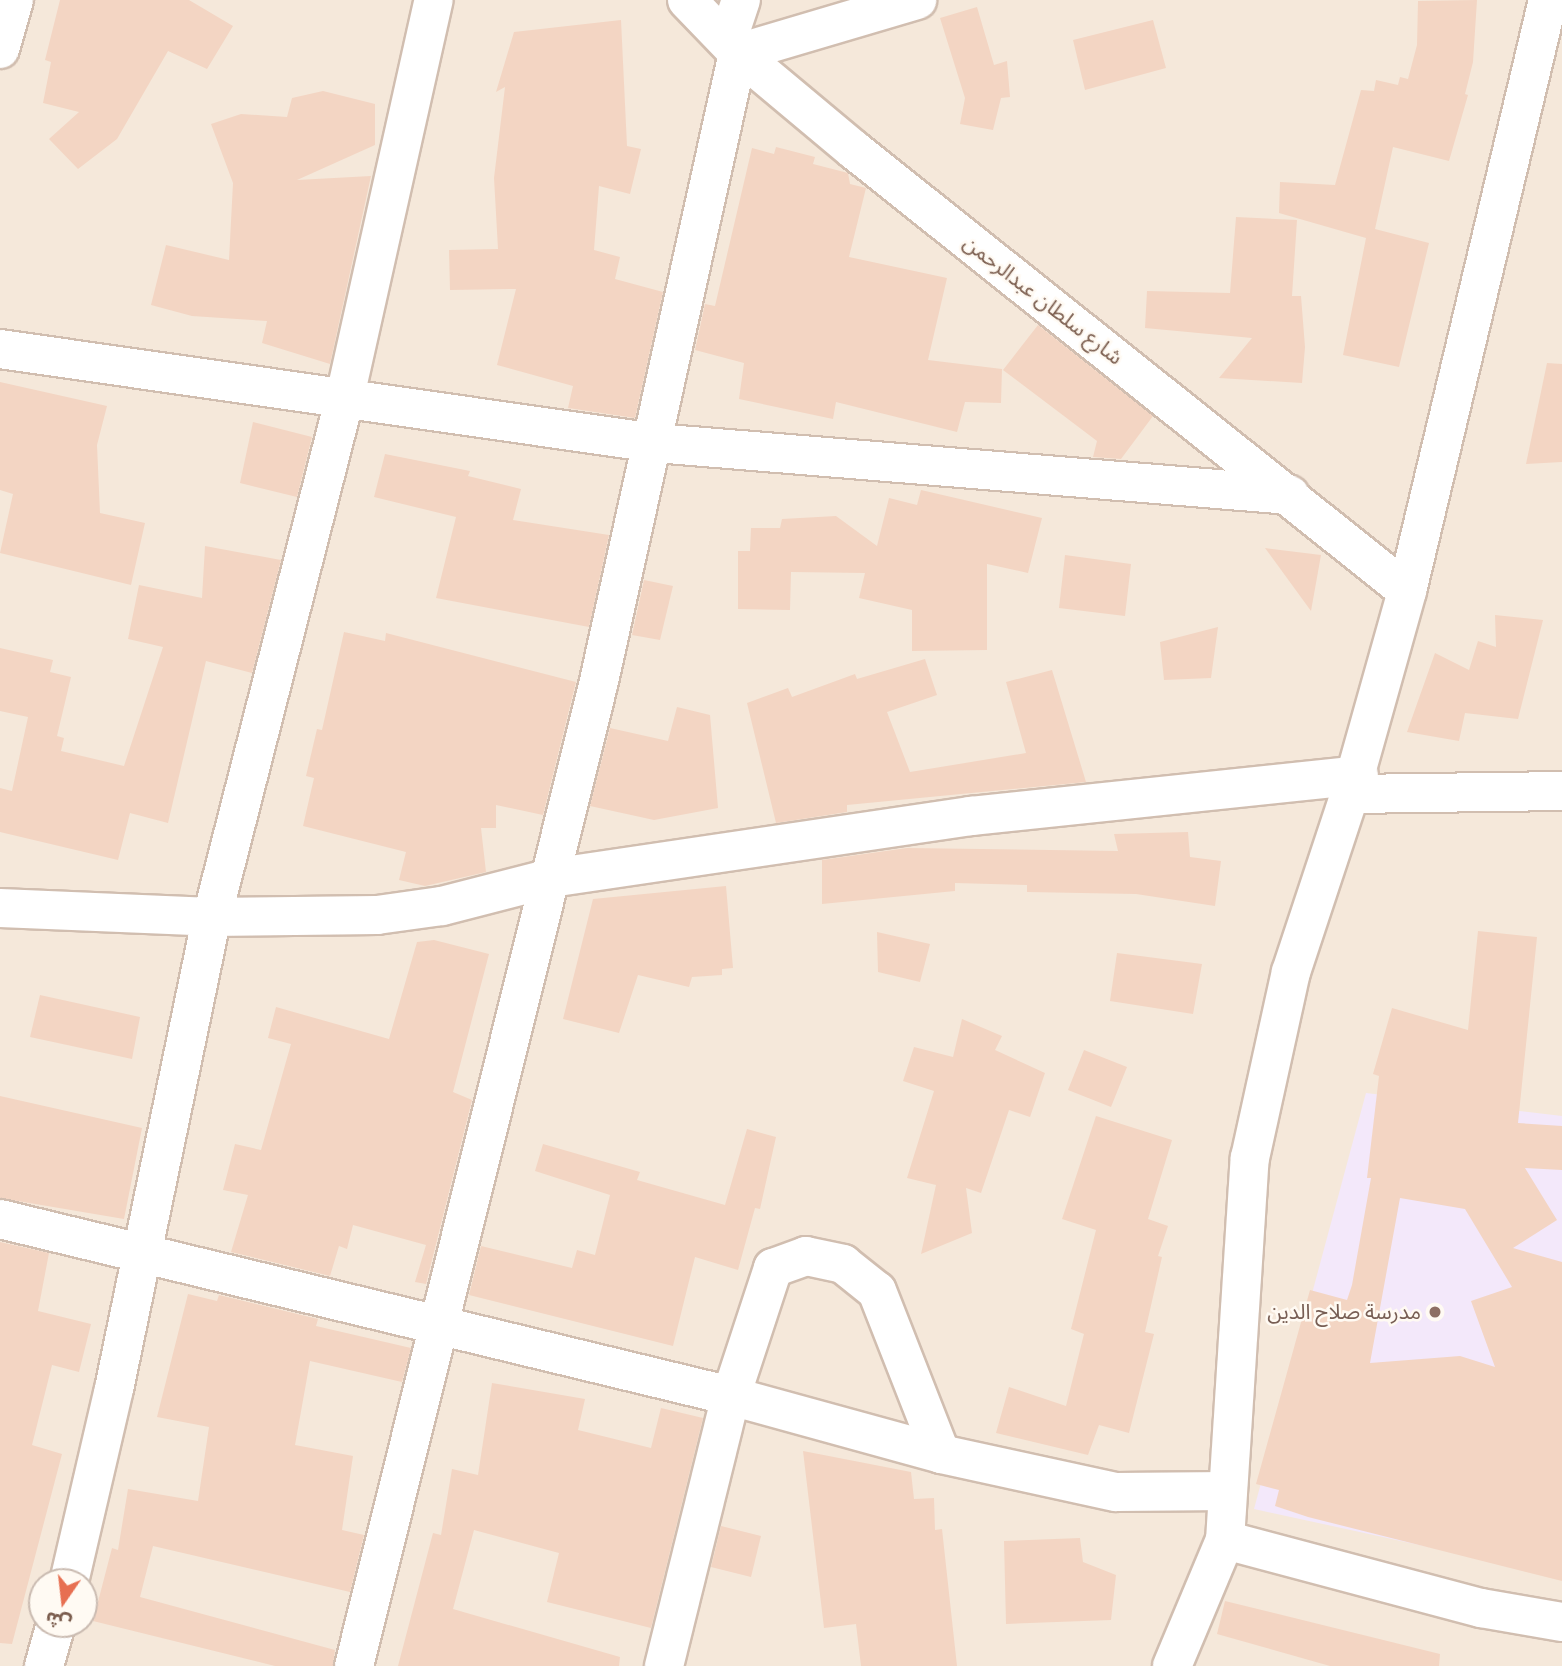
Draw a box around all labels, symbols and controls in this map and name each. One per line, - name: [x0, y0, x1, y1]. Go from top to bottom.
- street label: شارع سلطان عبدالرحمن: [958, 230, 1128, 370]
- place label: مدرسة صلاح الدين: [1267, 1299, 1421, 1325]
- marker: مدرسة صلاح الدين: [1427, 1304, 1443, 1320]
- north arrow: [28, 1568, 98, 1638]
- text: ش: [43, 1606, 74, 1637]

